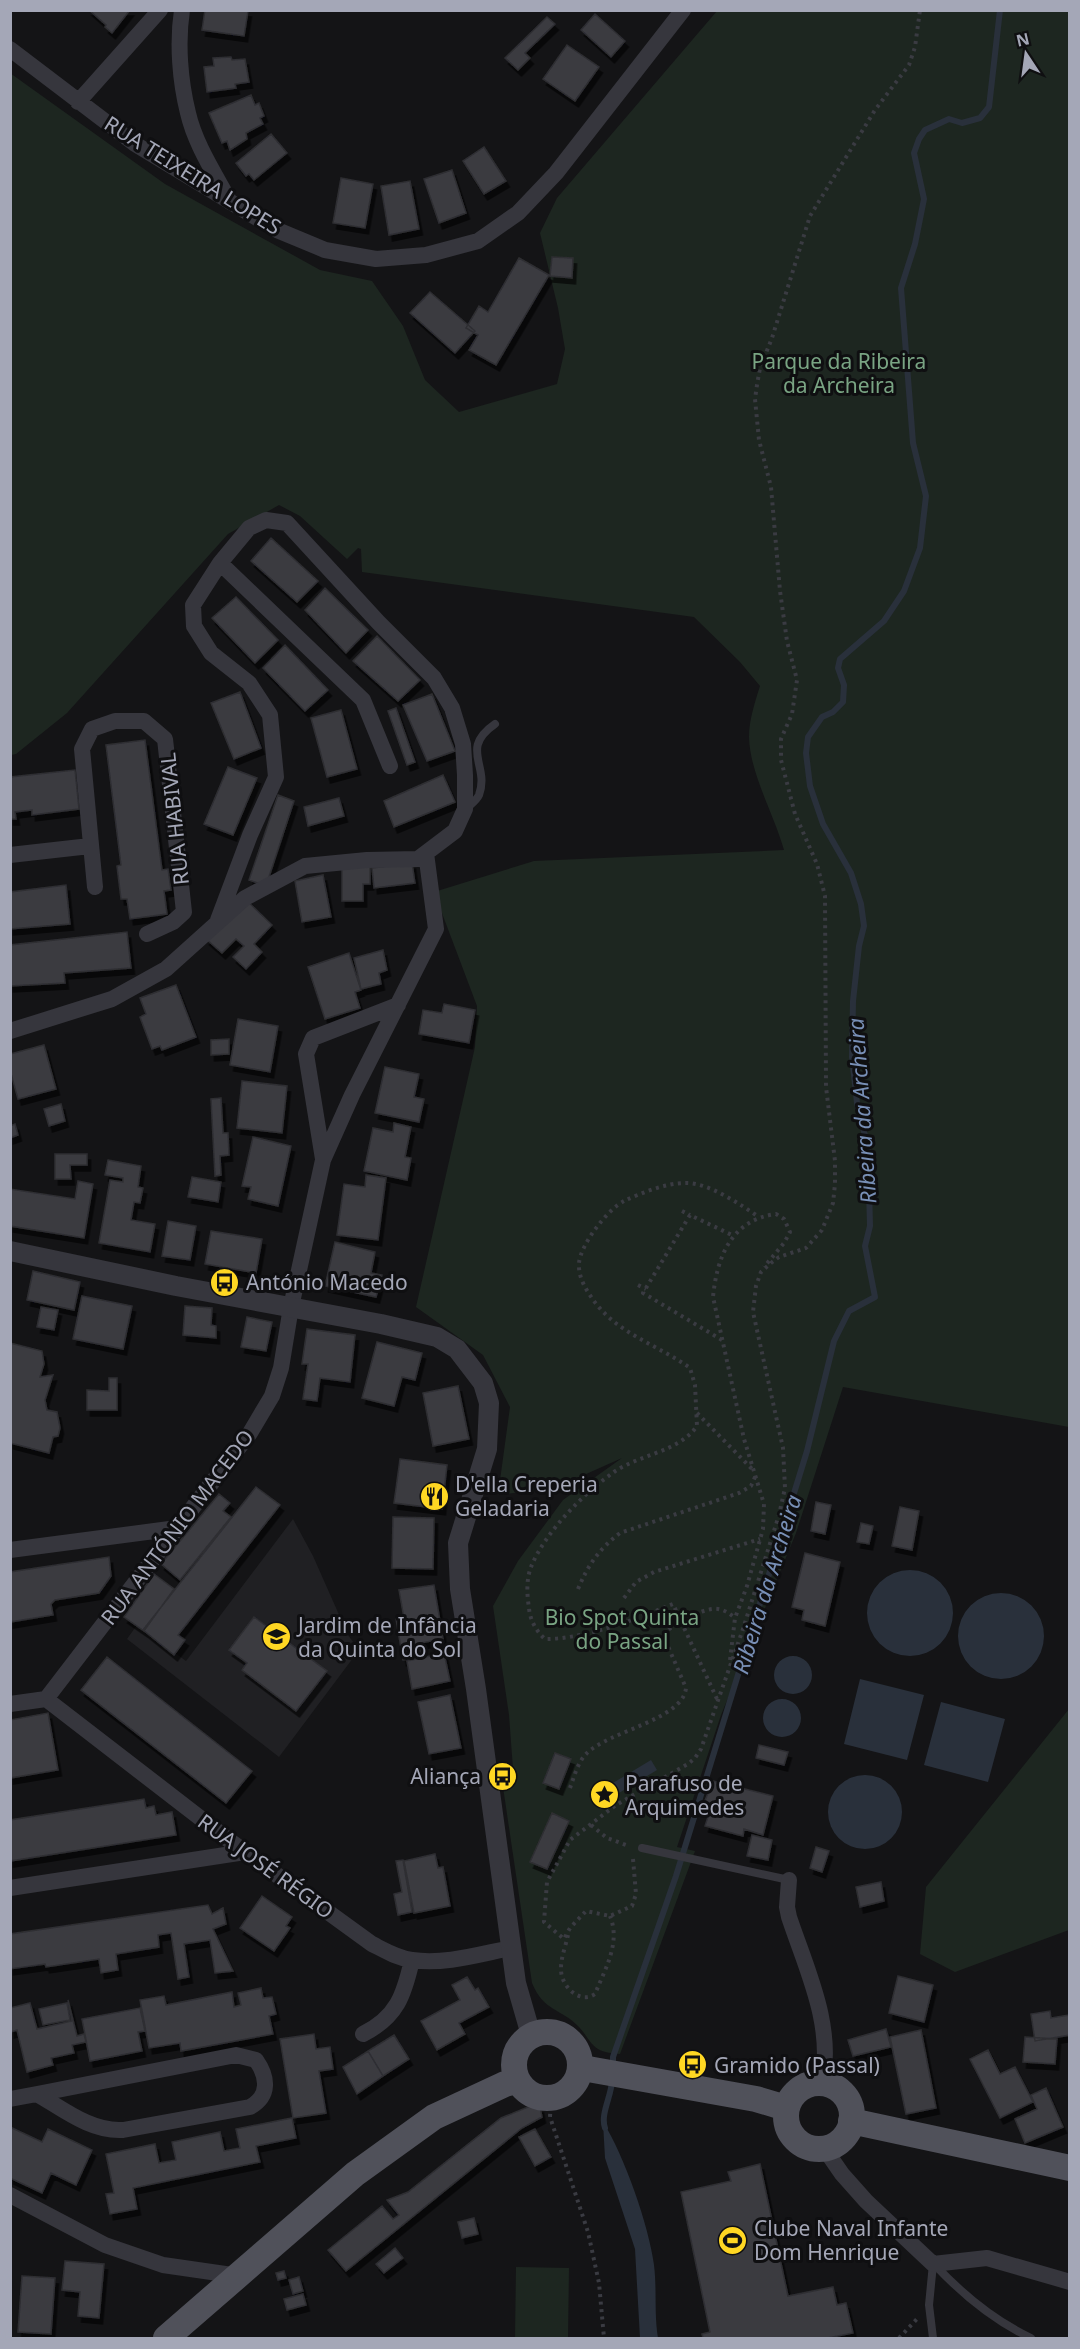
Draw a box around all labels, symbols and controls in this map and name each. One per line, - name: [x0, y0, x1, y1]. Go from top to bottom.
- north arrow: [996, 24, 1056, 84]
- text: N: [1014, 27, 1031, 52]
- street label: RUA TEIXEIRA LOPES: [99, 109, 287, 241]
- park label: Parque da Ribeira da Archeira: [752, 347, 926, 399]
- street label: RUA HABIVAL: [153, 751, 195, 887]
- water label: Ribeira da Archeira: [840, 1017, 882, 1205]
- bus stop icon: António Macedo: [209, 1266, 241, 1298]
- place label: António Macedo: [246, 1268, 408, 1296]
- street label: RUA ANTÓNIO MACEDO: [94, 1424, 260, 1630]
- place label: D'ella Creperia Geladaria: [455, 1470, 598, 1522]
- restaurant icon: D'ella Creperia Geladaria: [418, 1480, 450, 1512]
- water label: Ribeira da Archeira: [724, 1490, 808, 1677]
- park label: Bio Spot Quinta do Passal: [545, 1603, 699, 1655]
- place label: Jardim de Infância da Quinta do Sol: [296, 1611, 477, 1663]
- school or university icon: Jardim de Infância da Quinta do Sol: [261, 1621, 293, 1653]
- bus stop icon: Aliança: [486, 1760, 518, 1792]
- place label: Aliança: [410, 1762, 481, 1790]
- place label: Parafuso de Arquimedes: [625, 1769, 744, 1821]
- place icon: Parafuso de Arquimedes: [588, 1779, 620, 1811]
- street label: RUA JOSÉ RÉGIO: [192, 1807, 340, 1925]
- bus stop icon: Gramido (Passal): [677, 2049, 709, 2081]
- place label: Gramido (Passal): [714, 2051, 880, 2079]
- place label: Clube Naval Infante Dom Henrique: [754, 2214, 948, 2266]
- sports icon: Clube Naval Infante Dom Henrique: [717, 2224, 749, 2256]

